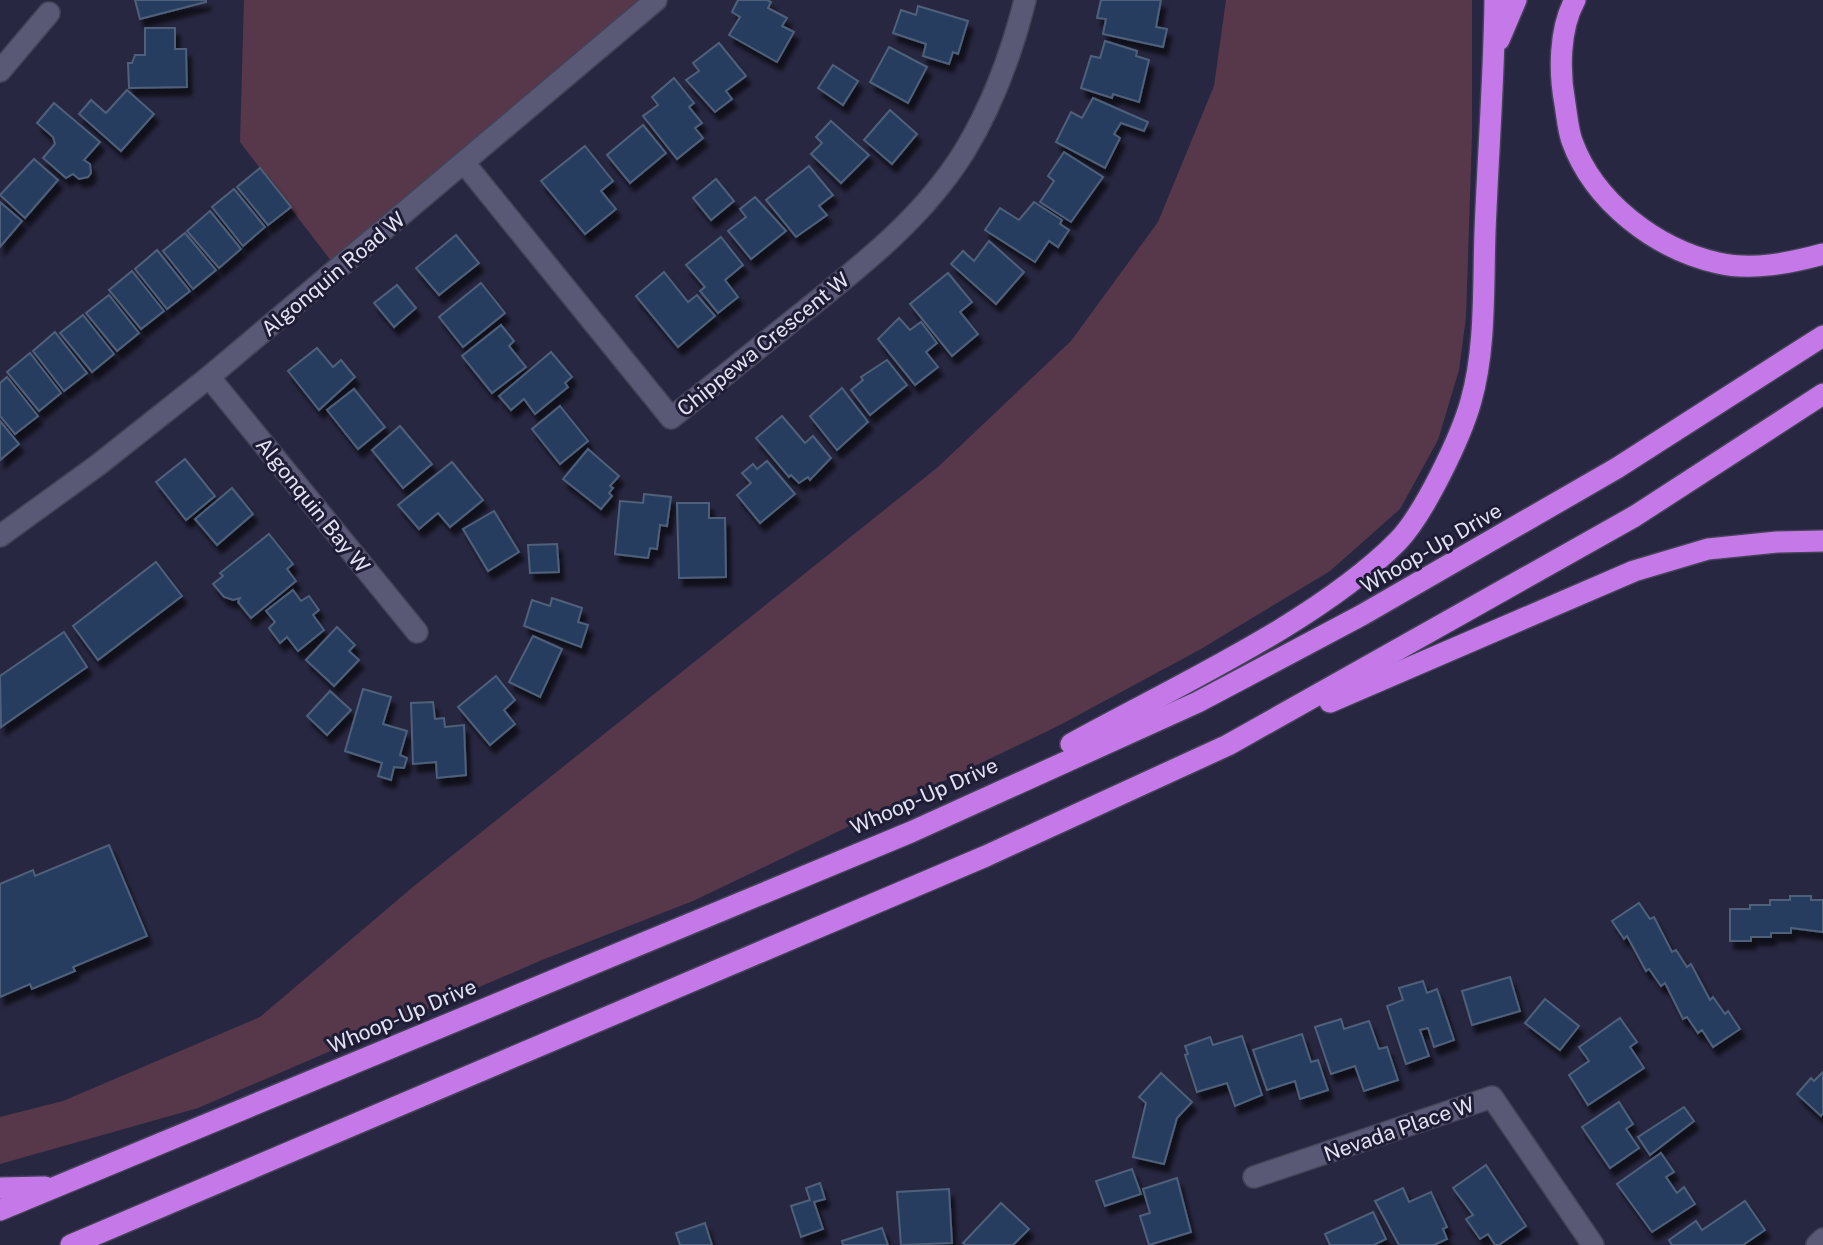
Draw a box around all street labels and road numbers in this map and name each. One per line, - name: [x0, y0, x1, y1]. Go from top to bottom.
- street label: Algonquin Road W: [256, 207, 410, 341]
- street label: Chippewa Crescent W: [672, 267, 854, 421]
- street label: Algonquin Bay W: [251, 432, 375, 578]
- street label: Whoop-Up Drive: [1356, 497, 1506, 599]
- street label: Whoop-Up Drive: [846, 752, 1002, 840]
- street label: Whoop-Up Drive: [324, 973, 480, 1059]
- street label: Nevada Place W: [1320, 1092, 1478, 1166]

